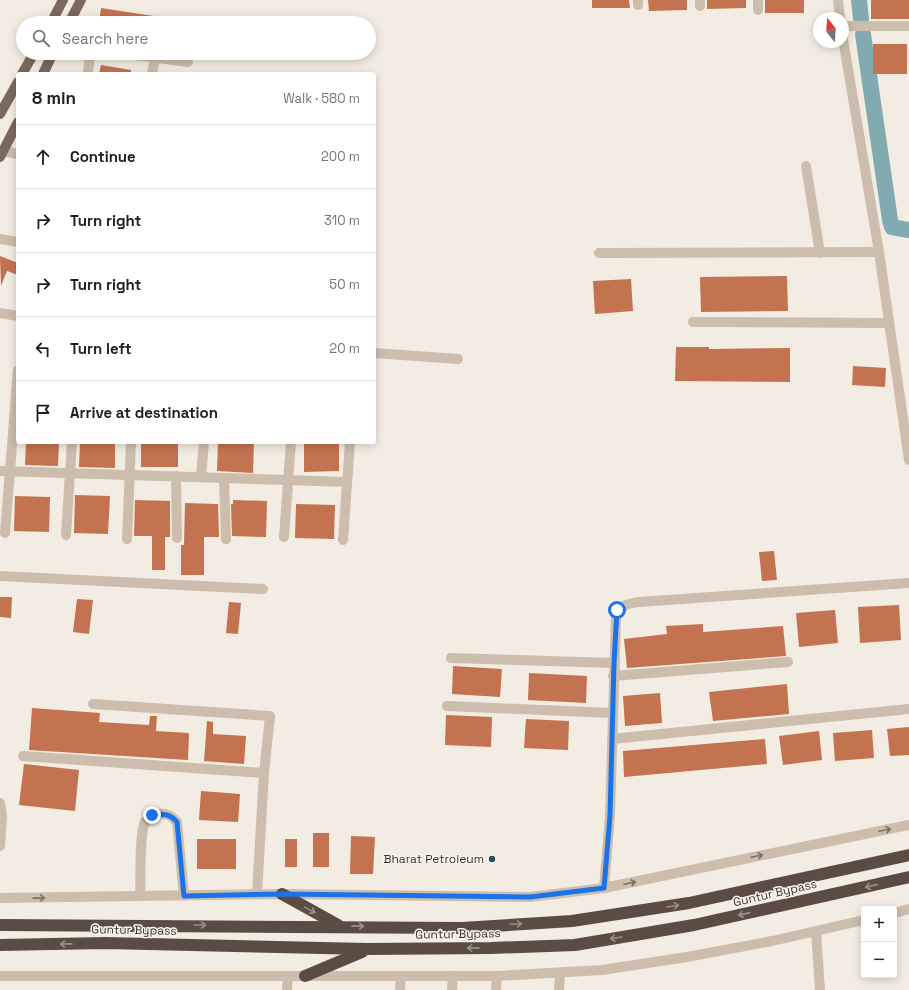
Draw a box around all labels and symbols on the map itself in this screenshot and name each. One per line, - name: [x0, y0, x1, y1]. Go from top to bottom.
- north arrow: [813, 12, 849, 48]
- route start: [608, 601, 626, 619]
- route end: [143, 806, 161, 824]
- one-way arrow: [878, 826, 891, 834]
- place label: Bharat Petroleum: [384, 851, 484, 867]
- one-way arrow: [750, 852, 763, 860]
- marker: Bharat Petroleum: [487, 854, 497, 864]
- street label: Guntur Bypass: [732, 876, 818, 910]
- one-way arrow: [623, 878, 636, 886]
- one-way arrow: [865, 882, 878, 890]
- one-way arrow: [32, 894, 45, 902]
- one-way arrow: [666, 902, 679, 910]
- one-way arrow: [304, 907, 316, 914]
- one-way arrow: [738, 911, 751, 919]
- street label: Guntur Bypass: [91, 921, 177, 939]
- one-way arrow: [193, 921, 206, 929]
- one-way arrow: [509, 921, 522, 928]
- one-way arrow: [351, 922, 364, 930]
- street label: Guntur Bypass: [415, 925, 501, 943]
- one-way arrow: [610, 934, 623, 942]
- one-way arrow: [60, 940, 73, 948]
- one-way arrow: [467, 944, 480, 952]

